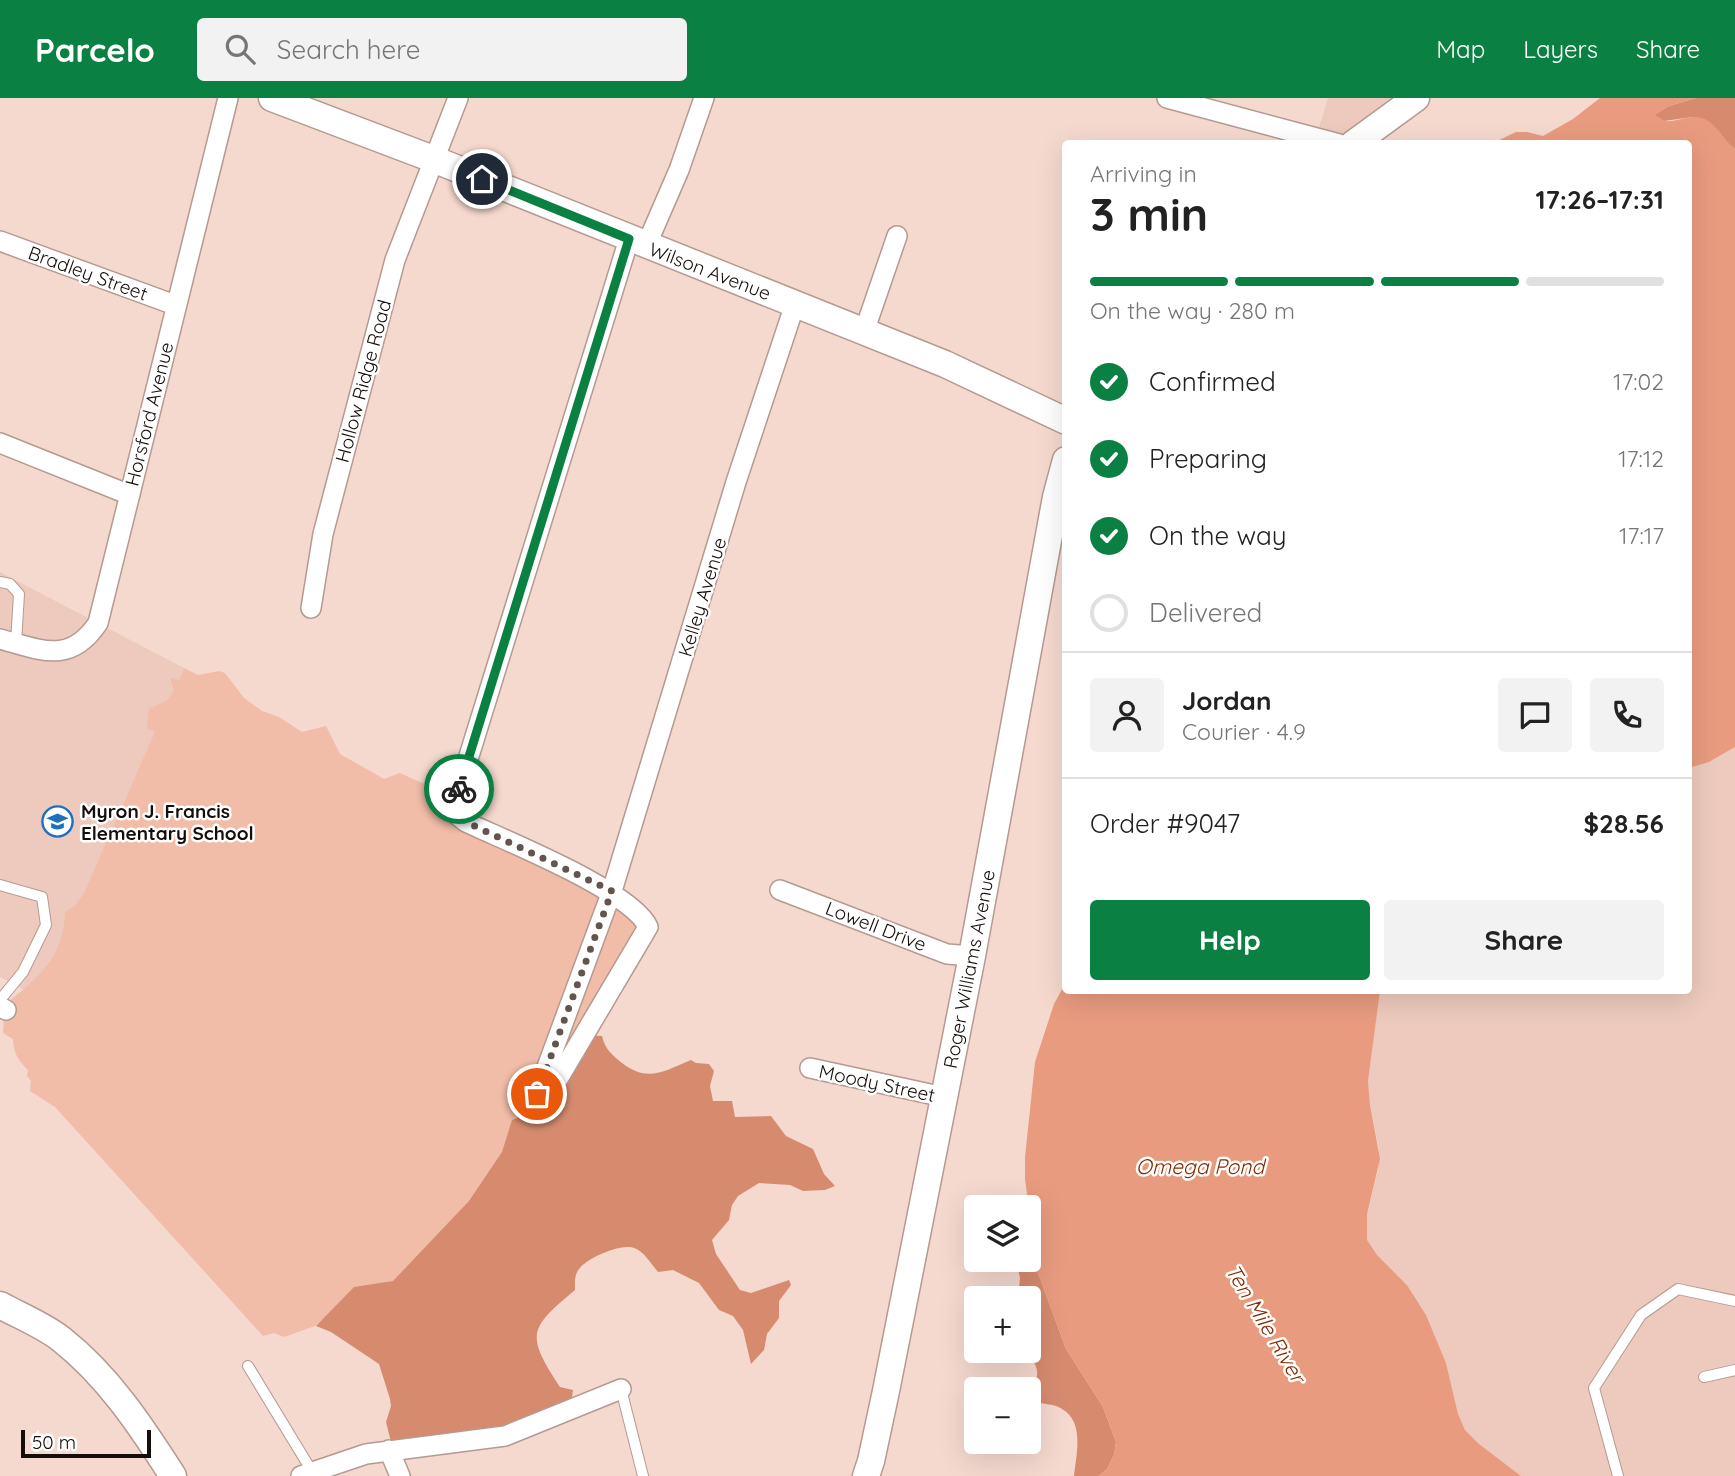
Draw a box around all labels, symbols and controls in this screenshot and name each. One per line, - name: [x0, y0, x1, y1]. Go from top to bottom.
- search box: [197, 18, 687, 81]
- text: Parcelo: [35, 29, 155, 70]
- icon: search: [221, 30, 259, 68]
- text: Search here: [277, 33, 420, 66]
- text: Map: [1436, 34, 1485, 64]
- text: Layers: [1523, 34, 1598, 64]
- text: Share: [1636, 34, 1700, 64]
- pin: [452, 149, 512, 209]
- text: Arriving in: [1090, 159, 1197, 188]
- icon: home: [463, 160, 501, 198]
- text: 17:26–17:31: [1535, 183, 1664, 216]
- text: 3 min: [1090, 185, 1208, 243]
- street label: Wilson Avenue: [646, 237, 774, 305]
- street label: Bradley Street: [25, 240, 151, 306]
- text: On the way · 280 m: [1090, 296, 1295, 325]
- street label: Hollow Ridge Road: [330, 297, 396, 465]
- street label: Horsford Avenue: [120, 339, 178, 489]
- icon: check: [1090, 363, 1128, 401]
- text: Confirmed: [1149, 365, 1276, 398]
- text: 17:02: [1613, 367, 1664, 396]
- icon: check: [1090, 440, 1128, 478]
- text: Preparing: [1149, 442, 1267, 475]
- text: 17:12: [1618, 444, 1664, 473]
- icon: check: [1090, 517, 1128, 555]
- text: On the way: [1149, 519, 1287, 552]
- text: 17:17: [1619, 521, 1664, 550]
- street label: Kelley Avenue: [672, 535, 732, 659]
- text: Delivered: [1149, 596, 1262, 629]
- button: person: [1090, 678, 1164, 752]
- button: chat: [1498, 678, 1572, 752]
- button: phone: [1590, 678, 1664, 752]
- text: Jordan: [1182, 684, 1271, 717]
- text: Courier · 4.9: [1182, 717, 1306, 746]
- courier: [424, 754, 494, 824]
- icon: bike: [440, 770, 478, 808]
- place label: Myron J. Francis Elementary School: [81, 799, 254, 845]
- school or university icon: Myron J. Francis Elementary School: [41, 805, 75, 839]
- text: Order #9047: [1090, 807, 1240, 840]
- text: $28.56: [1584, 807, 1664, 840]
- street label: Roger Williams Avenue: [938, 868, 1000, 1070]
- street label: Lowell Drive: [822, 896, 930, 956]
- button: Help: [1090, 900, 1370, 980]
- button: Share: [1384, 900, 1664, 980]
- street label: Moody Street: [817, 1059, 937, 1107]
- pin: [507, 1064, 567, 1124]
- icon: bag: [518, 1075, 556, 1113]
- water label: Omega Pond: [1136, 1153, 1266, 1179]
- map controls: [964, 1195, 1041, 1454]
- button: layers: [964, 1195, 1041, 1272]
- water label: Ten Mile River: [1220, 1259, 1313, 1389]
- button: +: [964, 1286, 1041, 1363]
- button: −: [964, 1377, 1041, 1454]
- scale bar: [21, 1427, 150, 1459]
- text: 50 m: [32, 1430, 76, 1454]

